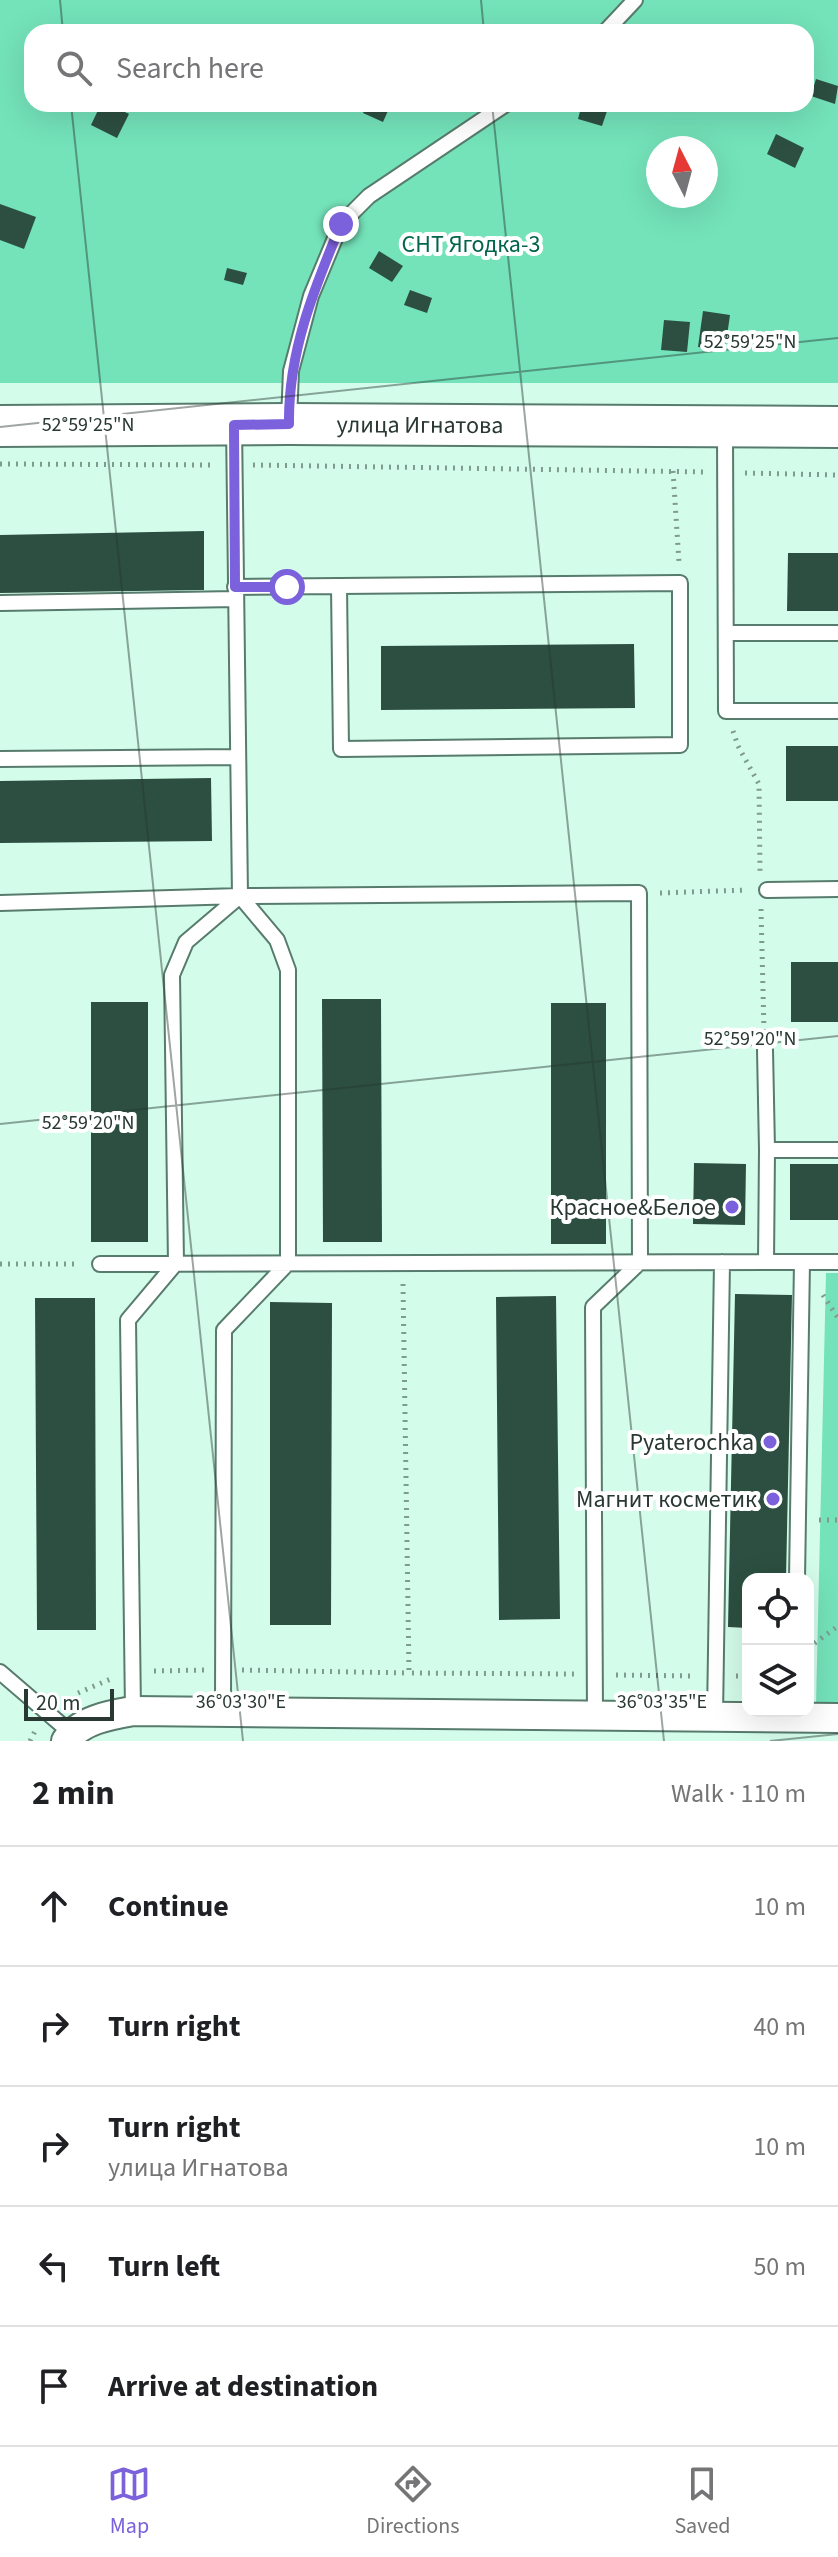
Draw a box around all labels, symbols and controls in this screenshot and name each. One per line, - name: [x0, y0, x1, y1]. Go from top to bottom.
- search box: [24, 24, 814, 112]
- icon: search: [52, 46, 96, 90]
- text: Search here: [116, 47, 264, 90]
- north arrow: [646, 136, 718, 208]
- route end: [323, 206, 359, 242]
- park label: СНТ Ягодка-3: [402, 227, 540, 262]
- text: 52°59'25"N: [704, 328, 796, 356]
- street label: улица Игнатова: [337, 407, 503, 443]
- text: 52°59'25"N: [42, 411, 134, 439]
- route start: [269, 569, 305, 605]
- text: 52°59'20"N: [704, 1025, 796, 1053]
- text: 52°59'20"N: [42, 1109, 134, 1137]
- place label: Красное&Белое: [550, 1190, 716, 1225]
- marker: Красное&Белое: [723, 1198, 741, 1216]
- place label: Pyaterochka: [629, 1425, 754, 1460]
- marker: Pyaterochka: [761, 1433, 779, 1451]
- place label: Магнит косметик: [576, 1482, 757, 1517]
- marker: Магнит косметик: [764, 1490, 782, 1508]
- map controls: [742, 1573, 814, 1717]
- button: locate: [742, 1573, 814, 1645]
- button: layers: [742, 1645, 814, 1717]
- scale bar: [24, 1685, 114, 1721]
- text: 20 m: [36, 1687, 81, 1719]
- text: 36°03'30"E: [196, 1688, 286, 1716]
- text: 36°03'35"E: [617, 1688, 707, 1716]
- text: 2 min: [32, 1769, 115, 1818]
- text: Walk · 110 m: [671, 1775, 806, 1812]
- icon: ahead: [32, 1884, 76, 1928]
- text: Continue: [108, 1885, 229, 1928]
- text: 10 m: [753, 1888, 806, 1925]
- icon: right: [32, 2004, 76, 2048]
- text: Turn right: [108, 2005, 240, 2048]
- text: 40 m: [753, 2008, 806, 2045]
- text: Turn right: [108, 2106, 240, 2149]
- icon: right: [32, 2124, 76, 2168]
- text: 10 m: [753, 2128, 806, 2165]
- text: улица Игнатова: [108, 2149, 289, 2186]
- icon: left: [32, 2244, 76, 2288]
- text: Turn left: [108, 2245, 220, 2288]
- text: 50 m: [753, 2248, 806, 2285]
- icon: arrive: [32, 2364, 76, 2408]
- text: Arrive at destination: [108, 2365, 378, 2408]
- tab: Map: [107, 2462, 151, 2542]
- tab: Directions: [366, 2462, 459, 2542]
- tab: Saved: [674, 2462, 731, 2542]

